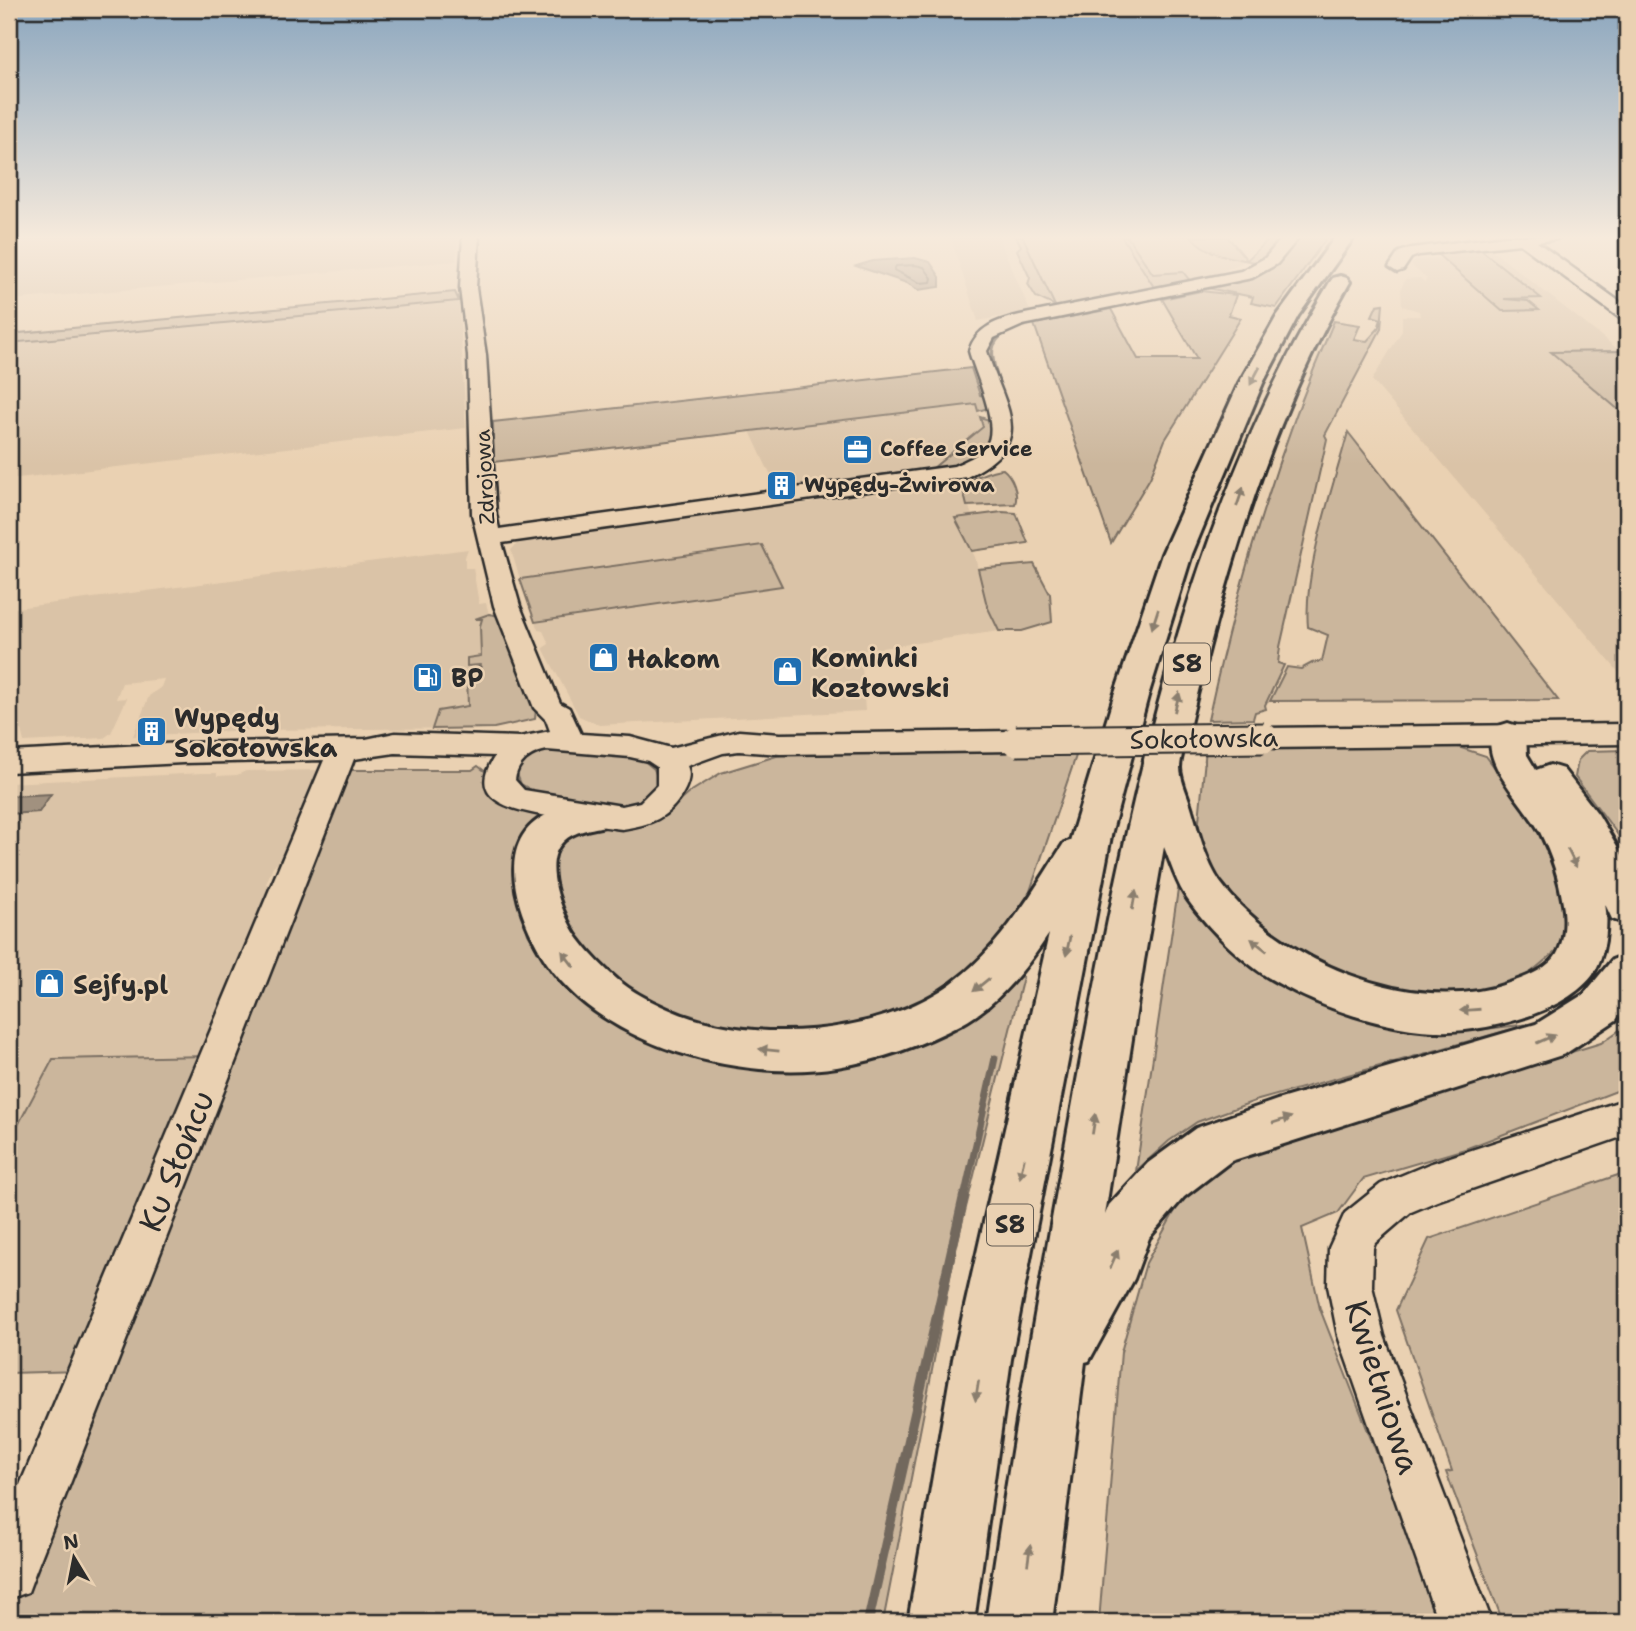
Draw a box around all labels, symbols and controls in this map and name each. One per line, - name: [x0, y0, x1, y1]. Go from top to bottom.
- one-way arrow: [1249, 366, 1261, 385]
- street label: Zdrojowa: [469, 429, 501, 525]
- office icon: Coffee Service: [840, 432, 874, 466]
- place label: Coffee Service: [880, 435, 1033, 463]
- building icon: Wypędy-Żwirowa: [764, 468, 798, 502]
- place label: Wypędy-Żwirowa: [804, 471, 995, 499]
- one-way arrow: [1235, 486, 1245, 507]
- one-way arrow: [1149, 608, 1160, 629]
- place label: Kominki Kozłowski: [811, 640, 950, 705]
- shop icon: Hakom: [587, 641, 621, 675]
- place label: Hakom: [627, 641, 720, 676]
- road number: S8: [1164, 644, 1210, 684]
- shop icon: Kominki Kozłowski: [771, 655, 805, 689]
- fuel station icon: BP: [411, 660, 445, 694]
- place label: BP: [451, 660, 484, 695]
- one-way arrow: [1172, 691, 1183, 713]
- place label: Wypędy Sokołowska: [174, 700, 338, 765]
- building icon: Wypędy Sokołowska: [134, 715, 168, 749]
- street label: Sokołowska: [1129, 719, 1279, 757]
- one-way arrow: [1566, 848, 1578, 868]
- one-way arrow: [1129, 889, 1140, 911]
- one-way arrow: [1063, 935, 1074, 957]
- one-way arrow: [1250, 938, 1268, 952]
- one-way arrow: [561, 950, 575, 968]
- shop icon: Sejfy.pl: [33, 967, 67, 1001]
- place label: Sejfy.pl: [73, 967, 168, 1002]
- one-way arrow: [973, 977, 991, 992]
- one-way arrow: [1459, 1005, 1481, 1016]
- one-way arrow: [1536, 1034, 1557, 1045]
- one-way arrow: [758, 1044, 780, 1055]
- street label: Ku Słońcu: [128, 1084, 224, 1238]
- one-way arrow: [1089, 1113, 1100, 1135]
- one-way arrow: [1272, 1115, 1293, 1125]
- one-way arrow: [1016, 1157, 1027, 1179]
- road number: S8: [987, 1204, 1033, 1246]
- one-way arrow: [1108, 1249, 1120, 1269]
- street label: Kwietniowa: [1335, 1295, 1431, 1479]
- one-way arrow: [971, 1380, 982, 1402]
- north arrow: [38, 1522, 108, 1592]
- text: N: [62, 1528, 81, 1555]
- one-way arrow: [1024, 1544, 1035, 1566]

